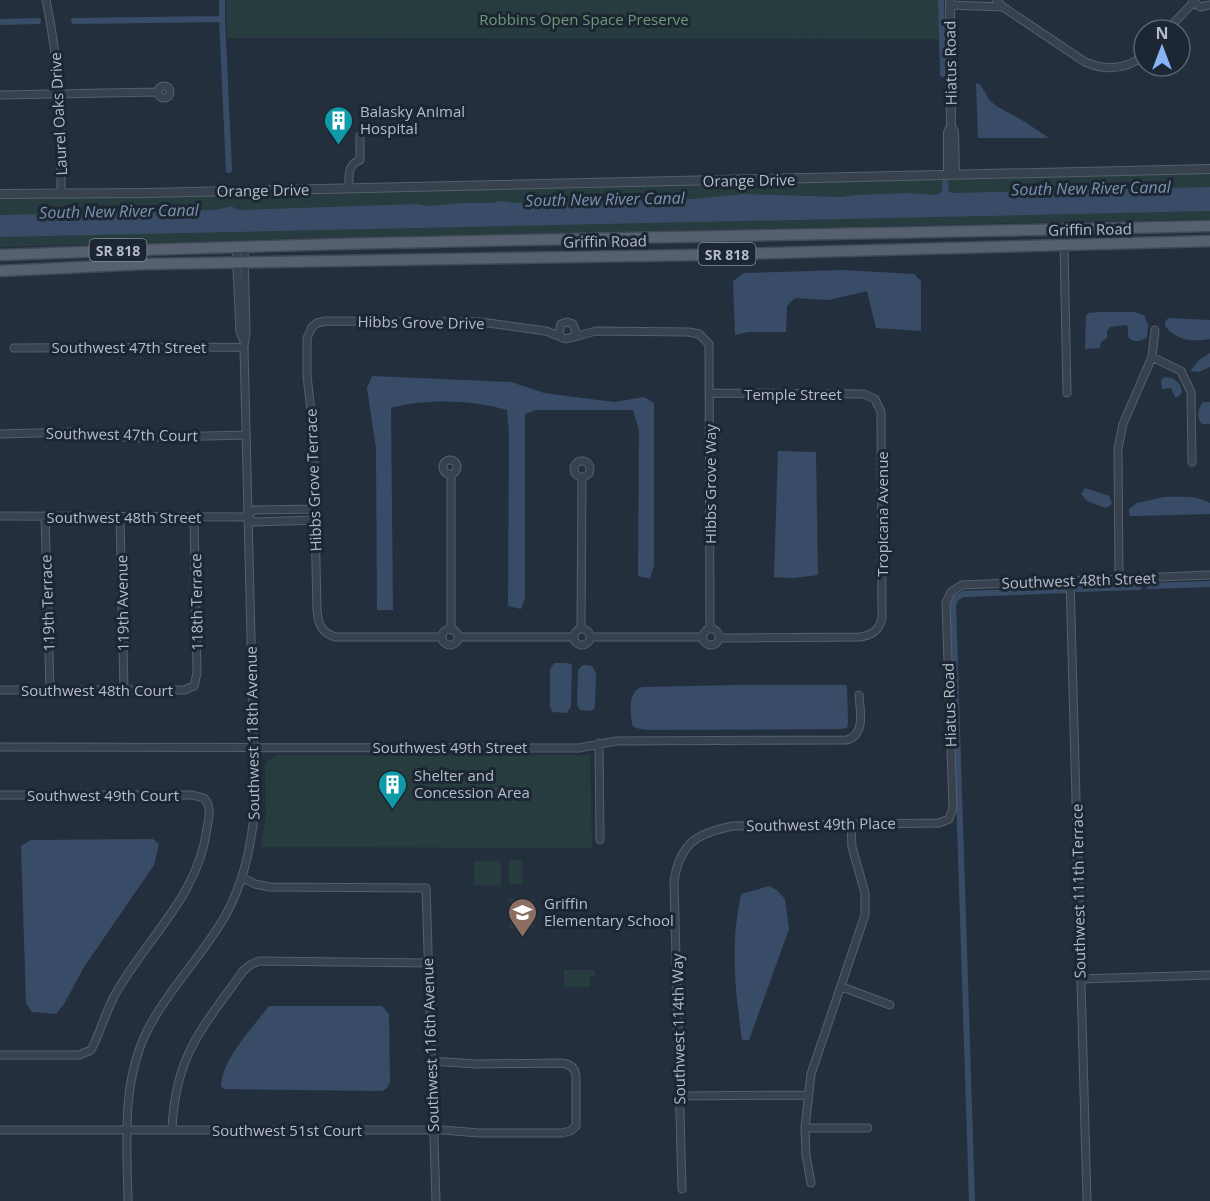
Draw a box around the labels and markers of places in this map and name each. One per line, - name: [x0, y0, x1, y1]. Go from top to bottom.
- place label: Balasky Animal Hospital: [360, 101, 465, 138]
- building icon: Balasky Animal Hospital: [323, 104, 355, 146]
- place label: Shelter and Concession Area: [414, 765, 530, 802]
- building icon: Shelter and Concession Area: [377, 768, 409, 810]
- place label: Griffin Elementary School: [544, 893, 674, 930]
- school or university icon: Griffin Elementary School: [507, 896, 539, 938]

